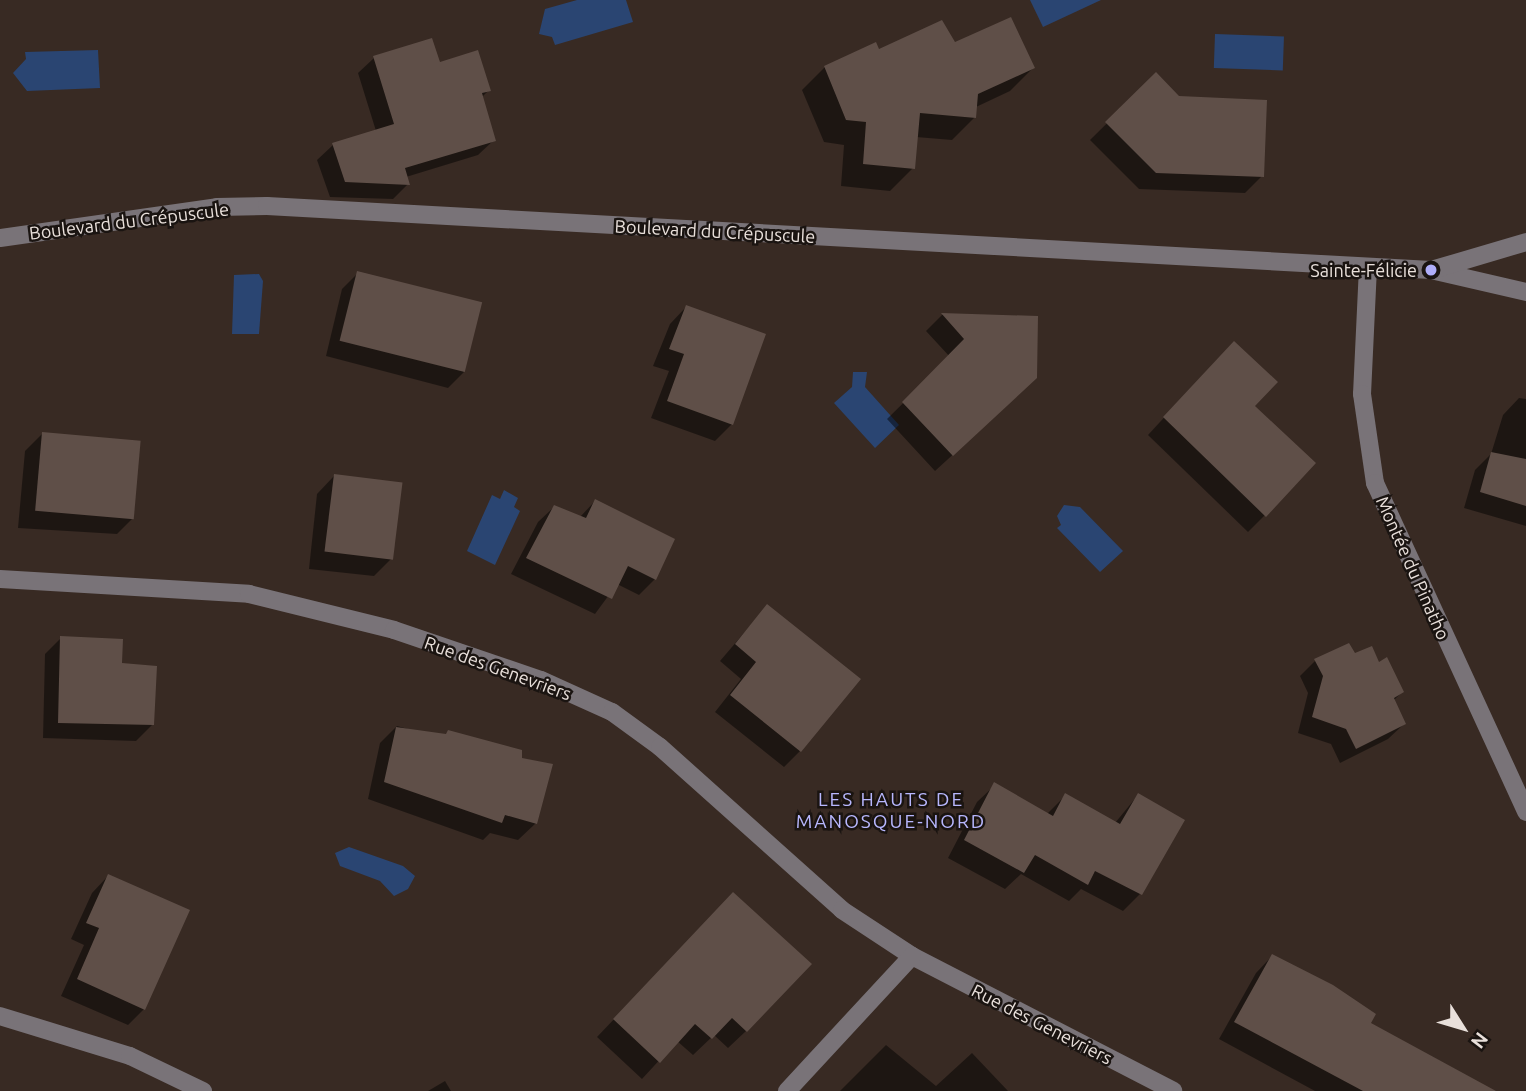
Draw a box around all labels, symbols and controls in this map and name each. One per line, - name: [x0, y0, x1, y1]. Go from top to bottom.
- street label: Boulevard du Crépuscule: [28, 198, 230, 244]
- street label: Boulevard du Crépuscule: [614, 215, 816, 247]
- place label: Sainte-Félicie: [1310, 259, 1417, 281]
- marker: Sainte-Félicie: [1423, 262, 1439, 278]
- street label: Montée du Pinatho: [1372, 493, 1454, 643]
- street label: Rue des Genevriers: [422, 631, 574, 705]
- district label: LES HAUTS DE MANOSQUE-NORD: [797, 789, 985, 833]
- street label: Rue des Genevriers: [968, 979, 1116, 1069]
- north arrow: [1428, 993, 1498, 1063]
- text: N: [1467, 1028, 1493, 1053]

